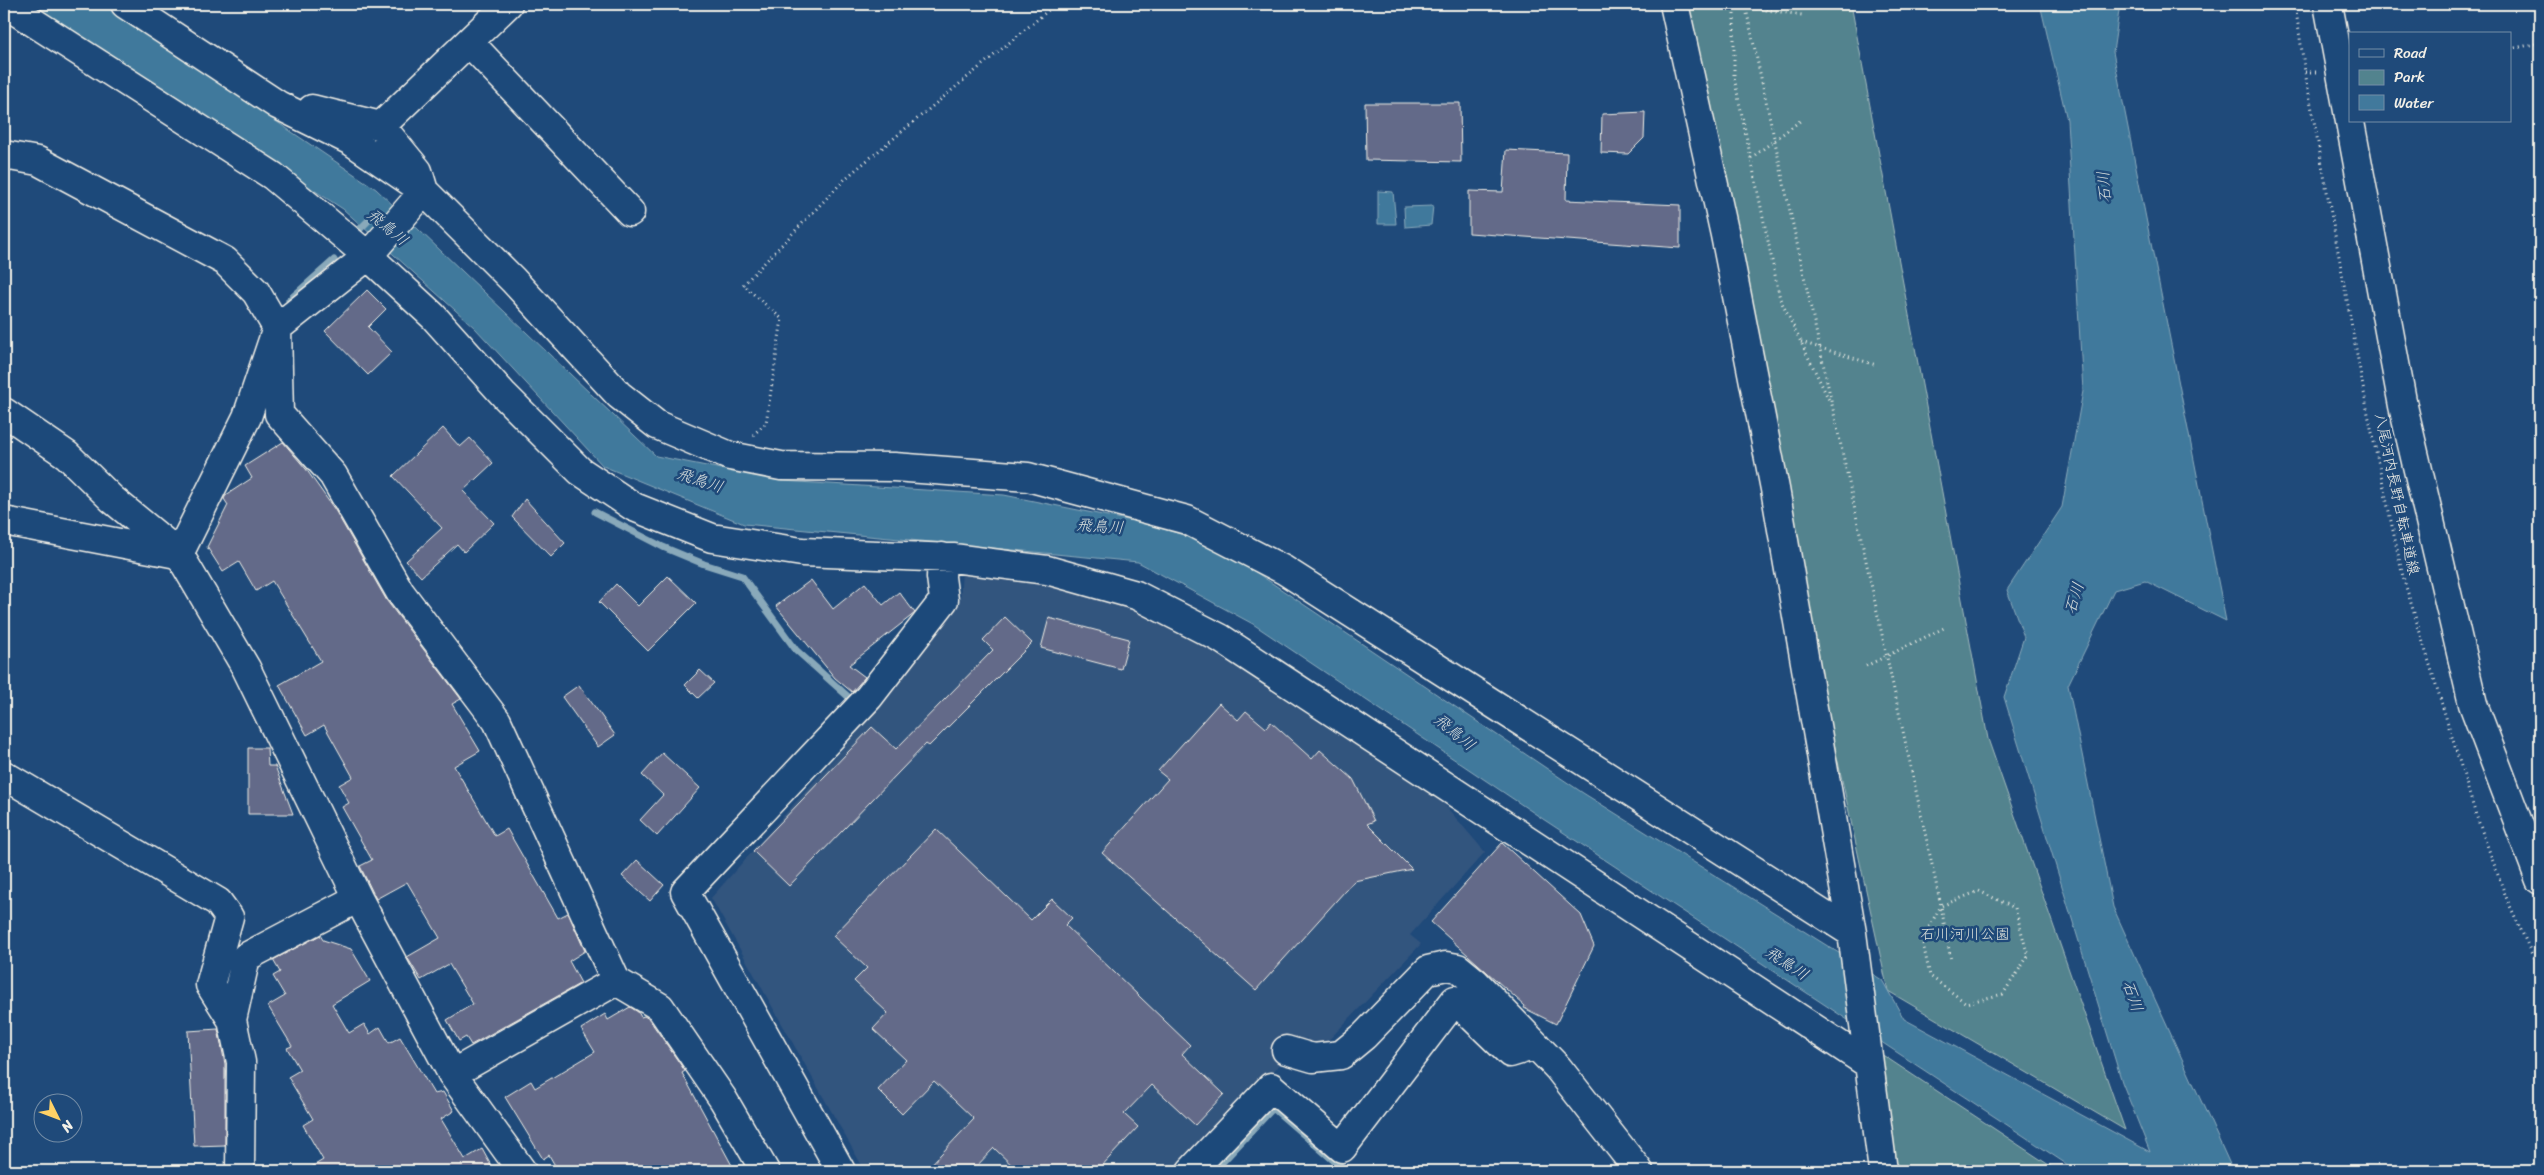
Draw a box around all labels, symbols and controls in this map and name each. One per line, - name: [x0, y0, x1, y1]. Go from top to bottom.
- legend: [2349, 32, 2512, 122]
- text: Road: [2394, 40, 2427, 66]
- text: Park: [2394, 64, 2425, 90]
- text: Water: [2394, 90, 2434, 116]
- water label: 石川: [2088, 170, 2120, 204]
- water label: 飛鳥川: [360, 200, 416, 254]
- street label: 八尾河内長野自転車道線: [2367, 411, 2427, 577]
- water label: 飛鳥川: [673, 459, 727, 501]
- water label: 飛鳥川: [1075, 510, 1125, 542]
- water label: 石川: [2055, 578, 2093, 618]
- water label: 飛鳥川: [1427, 705, 1483, 759]
- park label: 石川河川公園: [1920, 921, 2010, 947]
- water label: 飛鳥川: [1759, 938, 1815, 988]
- water label: 石川: [2114, 976, 2152, 1016]
- north arrow: [32, 1092, 82, 1142]
- text: N: [55, 1114, 80, 1139]

